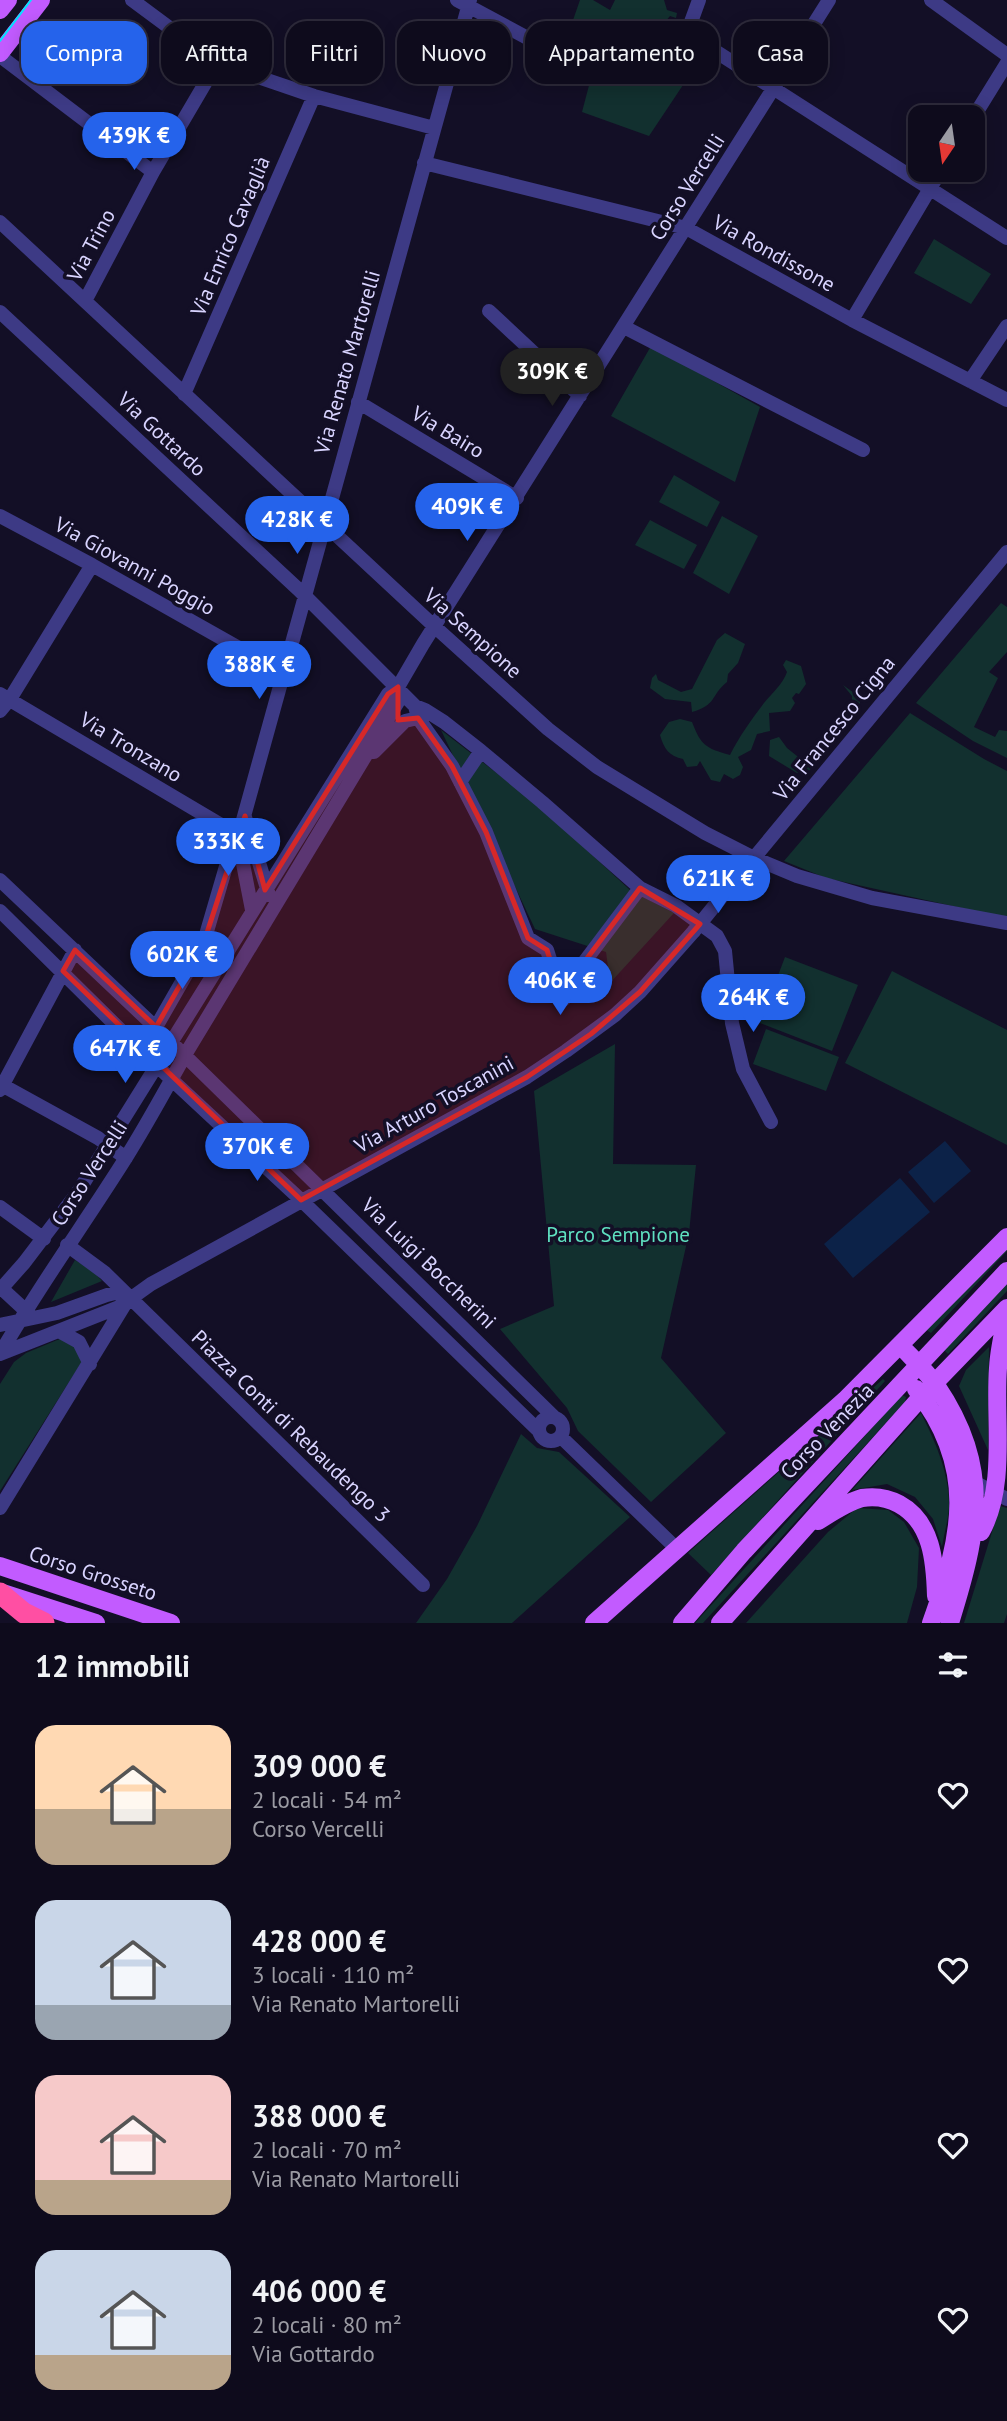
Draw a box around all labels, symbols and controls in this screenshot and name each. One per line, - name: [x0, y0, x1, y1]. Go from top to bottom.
- chip: Compra: [21, 21, 147, 84]
- chip: Affitta: [161, 21, 272, 84]
- chip: Filtri: [286, 21, 383, 84]
- chip: Nuovo: [397, 21, 511, 84]
- chip: Appartamento: [525, 21, 719, 84]
- chip: Casa: [733, 21, 828, 84]
- north arrow: [908, 105, 985, 182]
- map controls: [908, 105, 985, 182]
- pin: 439K €: [77, 113, 191, 172]
- text: 439K €: [98, 120, 170, 149]
- street label: Corso Vercelli: [644, 129, 730, 245]
- street label: Via Enrico Cavaglià: [184, 152, 276, 321]
- street label: Via Trino: [60, 204, 121, 287]
- street label: Via Rondissone: [707, 208, 840, 298]
- street label: Via Renato Martorelli: [308, 267, 386, 458]
- pin: 309K €: [495, 348, 609, 408]
- text: 309K €: [516, 356, 588, 385]
- street label: Via Gottardo: [111, 385, 212, 482]
- street label: Via Bairo: [406, 399, 489, 464]
- pin: 409K €: [410, 484, 524, 543]
- text: 409K €: [431, 491, 503, 520]
- pin: 428K €: [240, 496, 354, 556]
- text: 428K €: [261, 504, 333, 533]
- street label: Via Giovanni Poggio: [49, 510, 220, 621]
- street label: Via Sempione: [418, 581, 528, 684]
- pin: 388K €: [202, 642, 316, 701]
- text: 388K €: [223, 649, 295, 678]
- street label: Via Francesco Cigna: [767, 650, 901, 807]
- street label: Via Tronzano: [74, 705, 187, 788]
- pin: 333K €: [171, 818, 285, 878]
- text: 333K €: [192, 826, 264, 855]
- pin: 621K €: [661, 856, 775, 915]
- text: 621K €: [682, 863, 754, 892]
- pin: 602K €: [125, 932, 239, 991]
- text: 602K €: [146, 939, 218, 968]
- pin: 406K €: [503, 958, 617, 1017]
- text: 406K €: [524, 965, 596, 994]
- pin: 264K €: [696, 974, 810, 1034]
- text: 264K €: [717, 982, 789, 1011]
- pin: 647K €: [68, 1026, 182, 1085]
- text: 647K €: [89, 1033, 161, 1062]
- street label: Via Arturo Toscanini: [349, 1049, 518, 1159]
- street label: Corso Vercelli: [45, 1115, 133, 1231]
- pin: 370K €: [200, 1124, 314, 1183]
- text: 370K €: [221, 1131, 293, 1160]
- street label: Via Luigi Boccherini: [355, 1191, 502, 1334]
- park label: Parco Sempione: [546, 1221, 690, 1248]
- street label: Piazza Conti di Rebaudengo 3: [186, 1324, 396, 1528]
- street label: Corso Venezia: [774, 1377, 880, 1485]
- street label: Corso Grosseto: [26, 1540, 160, 1606]
- text: 12 immobili: [35, 1646, 190, 1685]
- icon: filters: [934, 1646, 972, 1684]
- text: 309 000 €: [252, 1746, 386, 1785]
- icon: home: [91, 1753, 175, 1837]
- icon: heart: [934, 1776, 972, 1814]
- text: 2 locali · 54 m²: [252, 1785, 402, 1814]
- text: Corso Vercelli: [252, 1814, 384, 1843]
- text: 428 000 €: [252, 1921, 386, 1960]
- icon: home: [91, 1928, 175, 2012]
- icon: heart: [934, 1951, 972, 1989]
- text: 3 locali · 110 m²: [252, 1960, 414, 1989]
- text: Via Renato Martorelli: [252, 1989, 460, 2018]
- text: 388 000 €: [252, 2096, 386, 2135]
- icon: home: [91, 2103, 175, 2187]
- icon: heart: [934, 2126, 972, 2164]
- text: 2 locali · 70 m²: [252, 2135, 402, 2164]
- text: Via Renato Martorelli: [252, 2164, 460, 2193]
- text: 406 000 €: [252, 2271, 386, 2310]
- icon: home: [91, 2278, 175, 2362]
- icon: heart: [934, 2301, 972, 2339]
- text: 2 locali · 80 m²: [252, 2310, 402, 2339]
- text: Via Gottardo: [252, 2339, 375, 2368]

